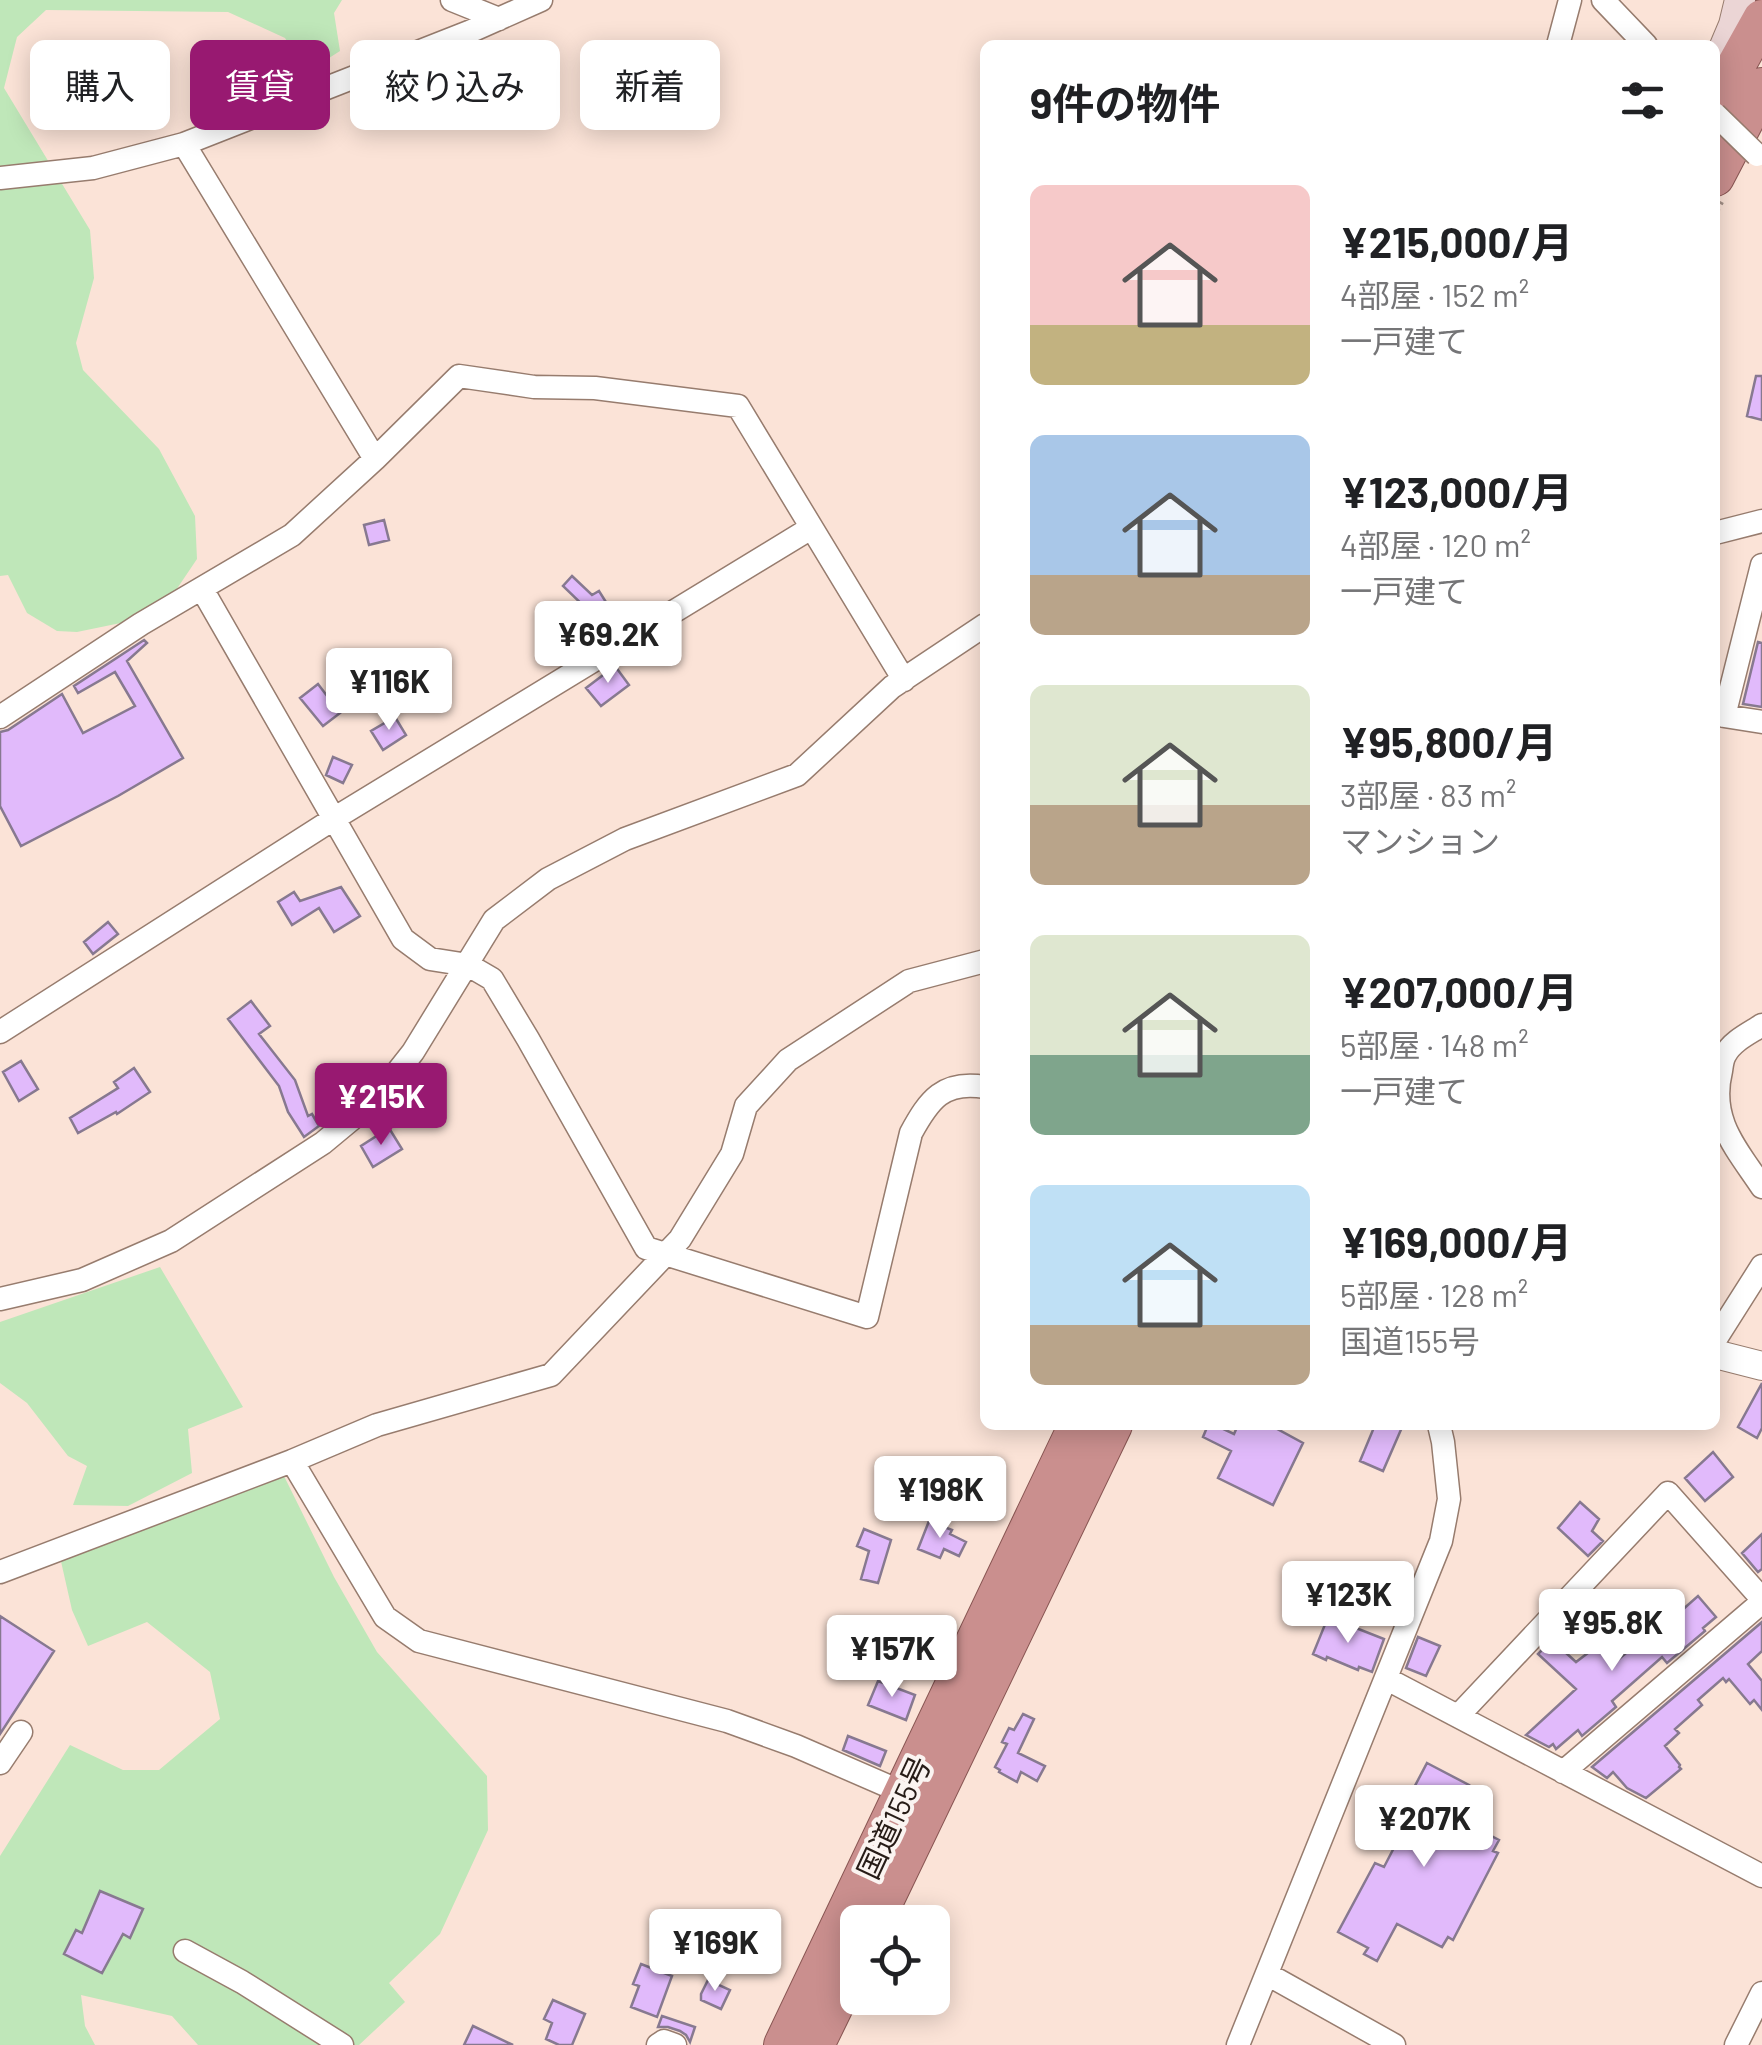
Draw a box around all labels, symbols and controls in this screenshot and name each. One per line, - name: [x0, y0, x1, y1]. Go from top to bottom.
- chip: 購入: [30, 40, 170, 130]
- chip: 賃貸: [190, 40, 330, 130]
- chip: 絞り込み: [350, 40, 560, 130]
- chip: 新着: [580, 40, 720, 130]
- icon: filters: [1615, 73, 1670, 128]
- text: 9件の物件: [1030, 77, 1220, 127]
- text: ¥215,000/月: [1340, 216, 1573, 266]
- icon: home: [1110, 225, 1230, 345]
- text: 4部屋 · 152 m²: [1340, 275, 1529, 313]
- text: 一戸建て: [1340, 321, 1468, 359]
- text: ¥123,000/月: [1340, 466, 1573, 516]
- icon: home: [1110, 475, 1230, 595]
- text: 4部屋 · 120 m²: [1340, 525, 1531, 563]
- text: 一戸建て: [1340, 571, 1468, 609]
- pin: ¥69.2K: [527, 601, 689, 686]
- text: ¥69.2K: [557, 614, 659, 652]
- pin: ¥116K: [319, 648, 459, 733]
- text: ¥116K: [348, 661, 430, 699]
- text: ¥95,800/月: [1340, 716, 1557, 766]
- icon: home: [1110, 725, 1230, 845]
- text: 3部屋 · 83 m²: [1340, 775, 1516, 813]
- text: マンション: [1340, 821, 1500, 859]
- text: ¥207,000/月: [1340, 966, 1578, 1016]
- icon: home: [1110, 975, 1230, 1095]
- text: 5部屋 · 148 m²: [1340, 1025, 1529, 1063]
- pin: ¥215K: [311, 1063, 451, 1148]
- text: 一戸建て: [1340, 1071, 1468, 1109]
- text: ¥215K: [337, 1076, 425, 1114]
- text: ¥169,000/月: [1340, 1216, 1572, 1266]
- icon: home: [1110, 1225, 1230, 1345]
- text: 5部屋 · 128 m²: [1340, 1275, 1528, 1313]
- text: 国道155号: [1340, 1321, 1480, 1359]
- pin: ¥198K: [870, 1456, 1010, 1541]
- text: ¥198K: [896, 1469, 984, 1507]
- pin: ¥123K: [1278, 1561, 1418, 1646]
- text: ¥123K: [1304, 1574, 1392, 1612]
- pin: ¥95.8K: [1531, 1589, 1693, 1674]
- text: ¥95.8K: [1561, 1602, 1663, 1640]
- pin: ¥157K: [822, 1615, 962, 1700]
- text: ¥157K: [849, 1628, 935, 1666]
- street label: 国道155号: [849, 1750, 937, 1884]
- pin: ¥207K: [1354, 1785, 1494, 1870]
- text: ¥207K: [1377, 1798, 1471, 1836]
- map controls: [840, 1905, 950, 2015]
- button: locate: [840, 1905, 950, 2015]
- pin: ¥169K: [645, 1909, 785, 1994]
- text: ¥169K: [671, 1922, 759, 1960]

